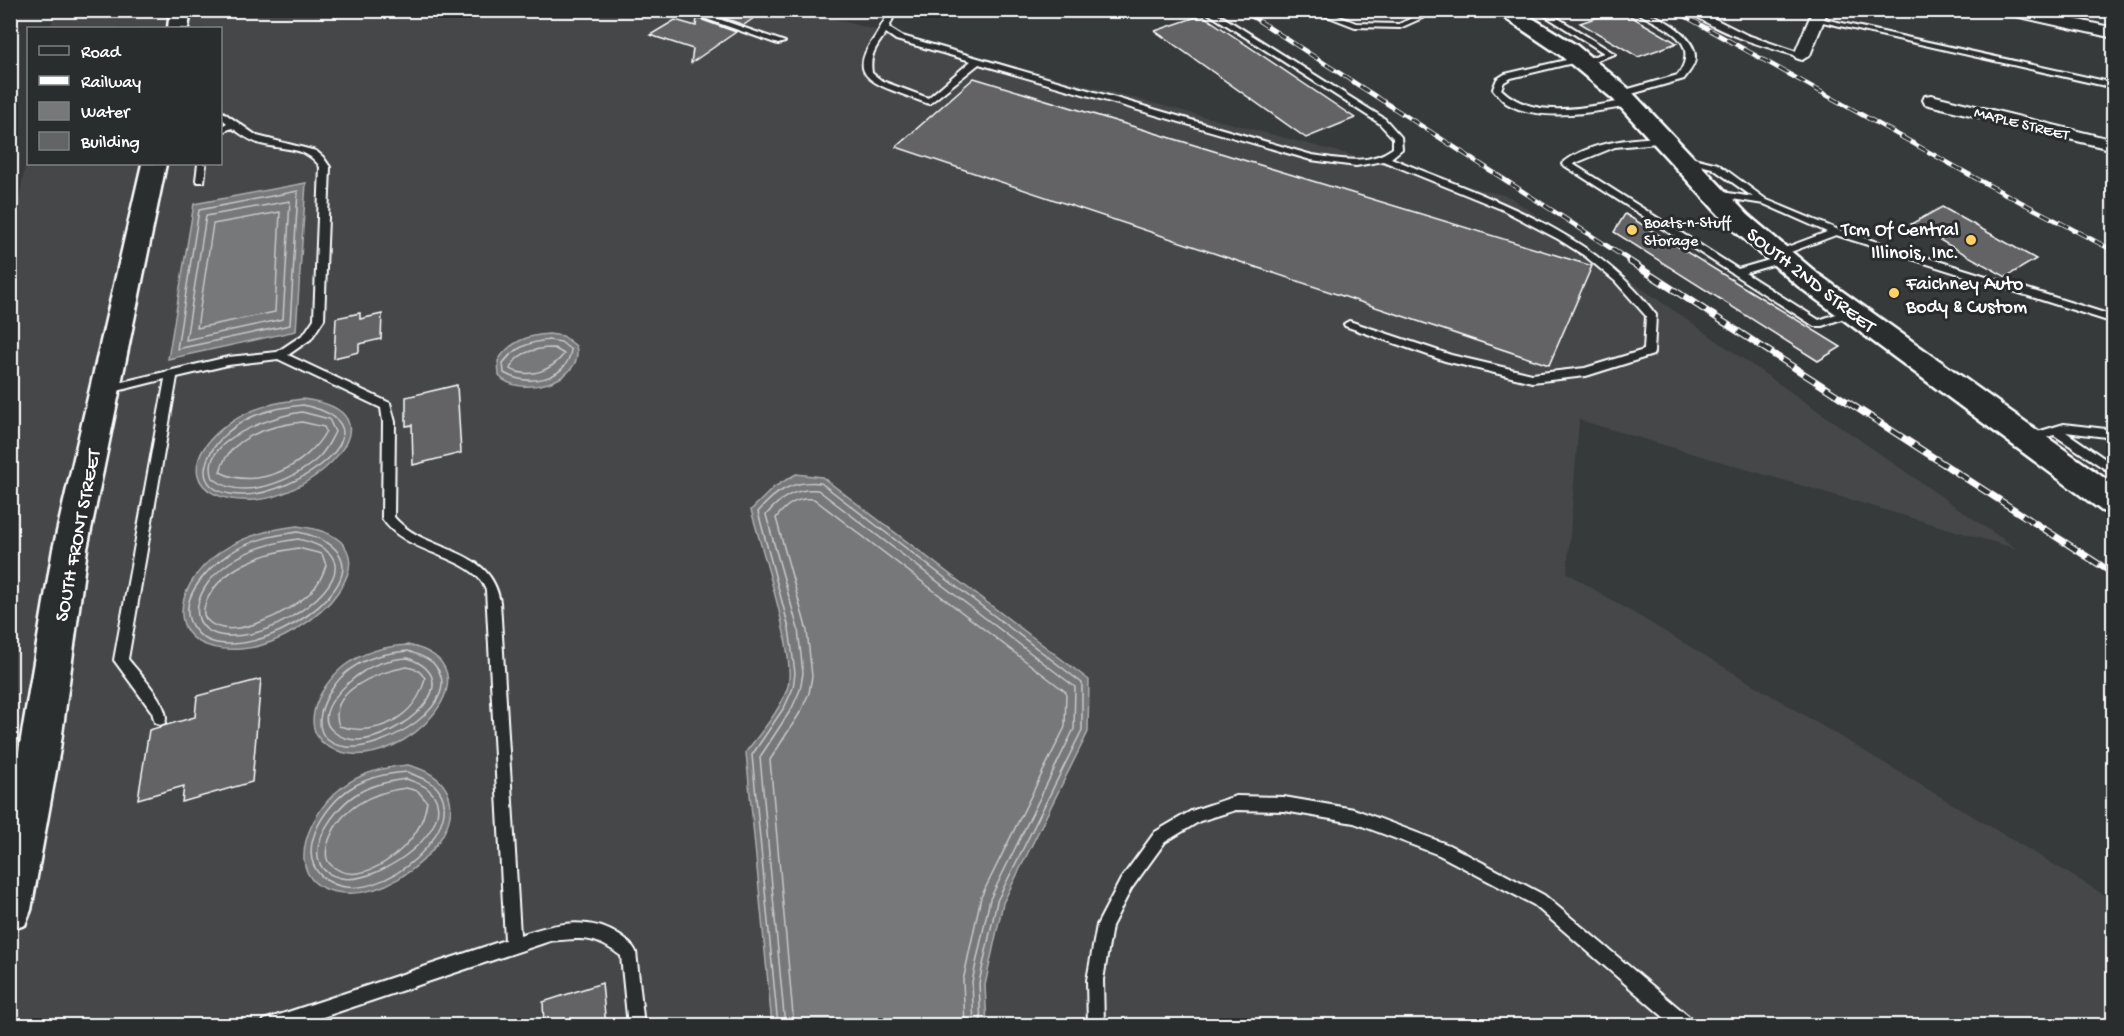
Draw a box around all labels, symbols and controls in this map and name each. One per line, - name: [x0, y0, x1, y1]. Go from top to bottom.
- legend: [27, 27, 222, 165]
- text: Road: [81, 43, 122, 64]
- text: Railway: [81, 73, 141, 94]
- text: Water: [81, 103, 131, 124]
- street label: MAPLE STREET: [1972, 104, 2071, 147]
- text: Building: [80, 133, 140, 154]
- place label: Boats-n-Stuff Storage: [1643, 215, 1732, 252]
- place label: Tcm Of Central Illinois, Inc.: [1840, 220, 1959, 266]
- marker: Boats-n-Stuff Storage: [1625, 223, 1639, 237]
- street label: SOUTH 2ND STREET: [1741, 224, 1880, 340]
- marker: Tcm Of Central Illinois, Inc.: [1964, 233, 1978, 247]
- place label: Faichney Auto Body & Custom: [1905, 274, 2027, 320]
- marker: Faichney Auto Body & Custom: [1887, 286, 1901, 300]
- street label: SOUTH FRONT STREET: [51, 446, 108, 624]

